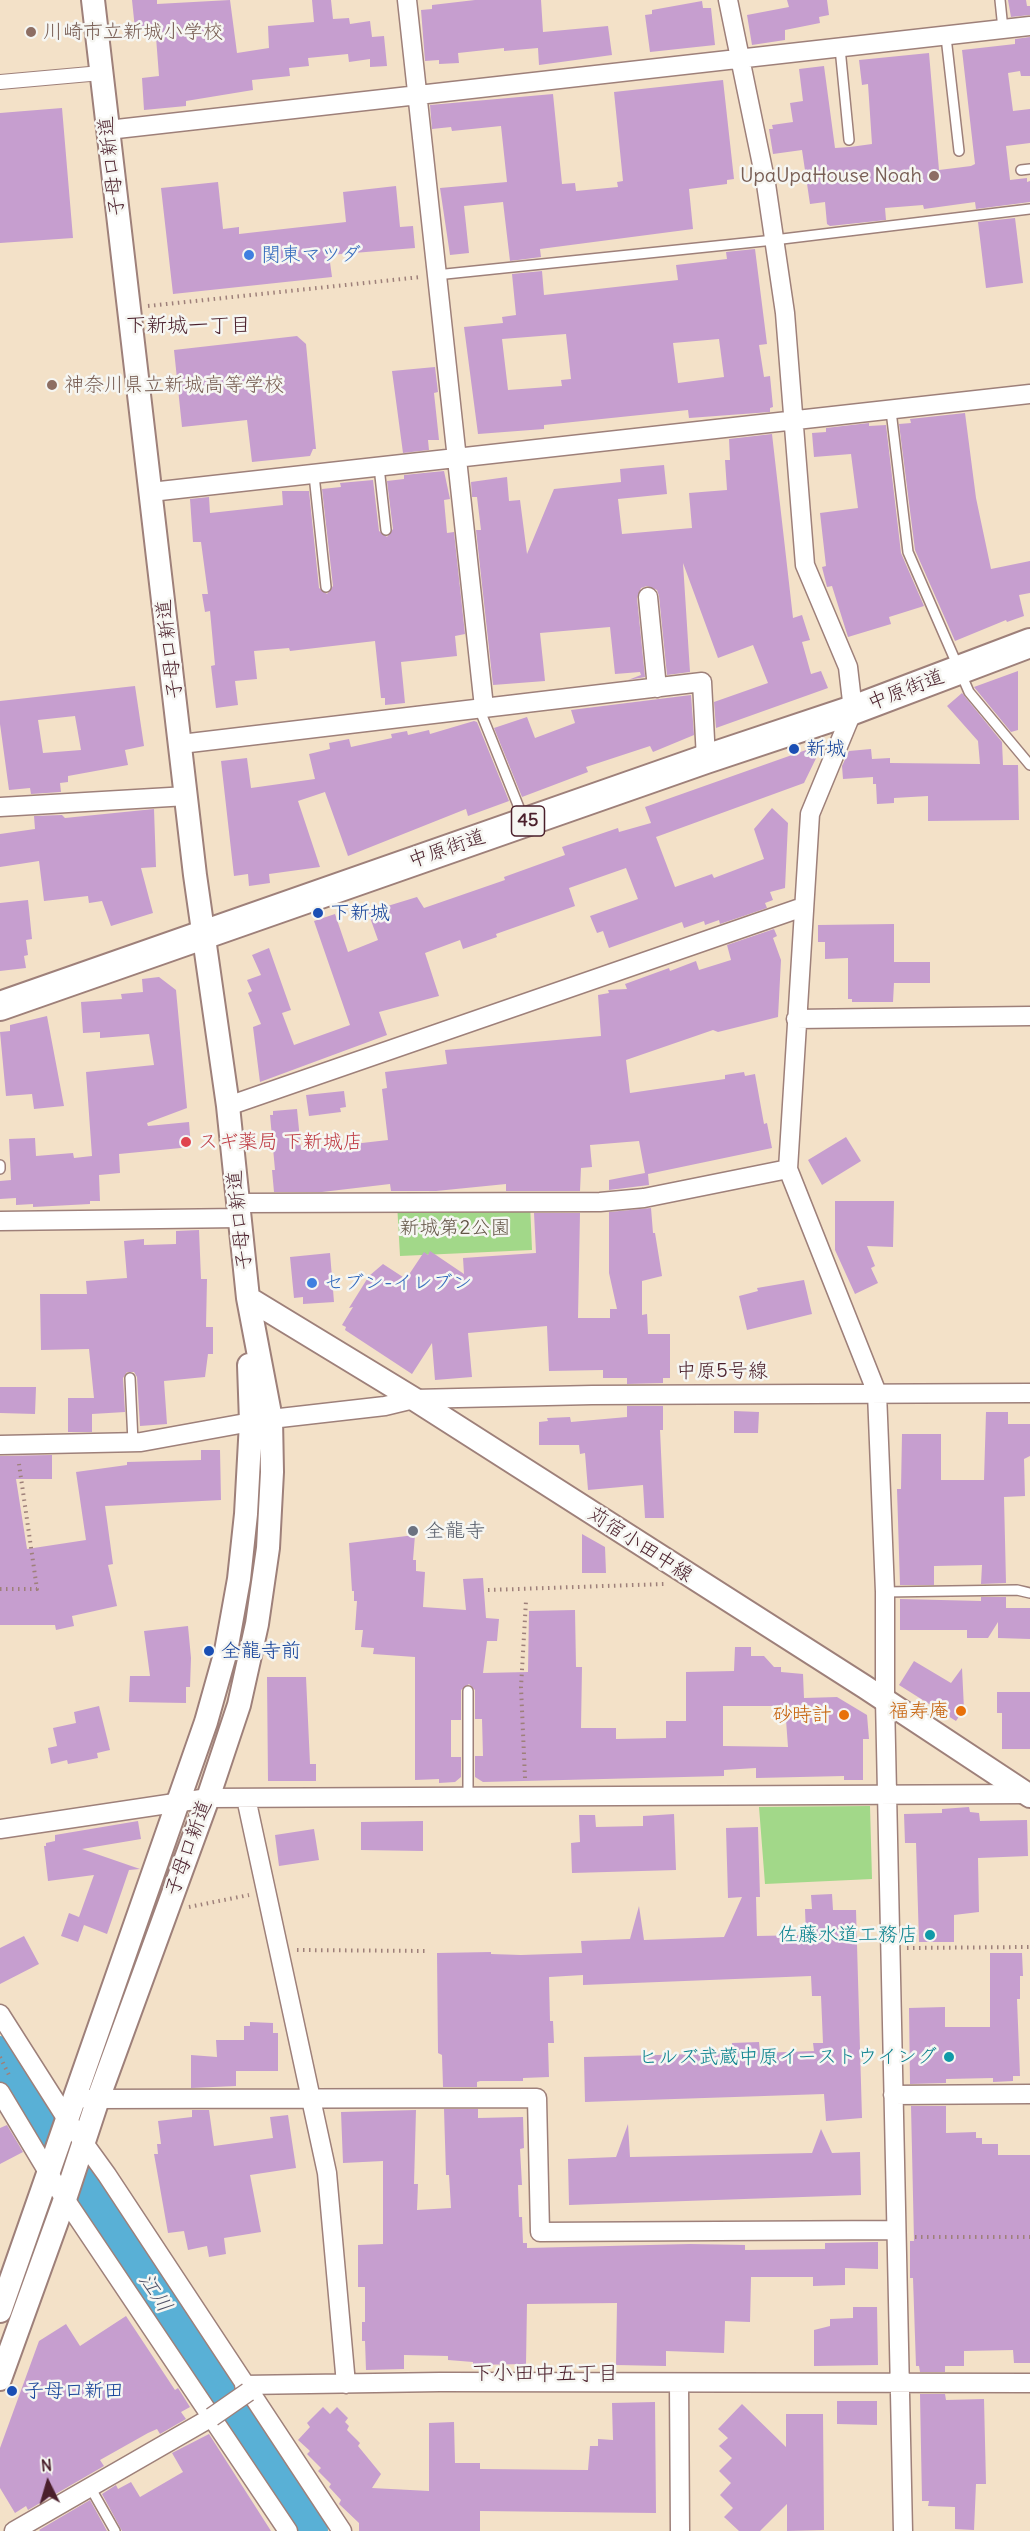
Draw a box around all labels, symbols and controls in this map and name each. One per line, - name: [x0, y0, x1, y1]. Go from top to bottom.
- place label: 川崎市立新城小学校: [43, 20, 223, 44]
- marker: 川崎市立新城小学校: [24, 25, 38, 39]
- street label: 子母口新道: [94, 115, 130, 217]
- place label: UpaUpaHouse Noah: [740, 164, 922, 188]
- marker: UpaUpaHouse Noah: [927, 169, 941, 183]
- place label: 関東マツダ: [261, 243, 361, 267]
- marker: 関東マツダ: [242, 248, 256, 262]
- district label: 下新城一丁目: [125, 313, 251, 339]
- place label: 神奈川県立新城高等学校: [64, 373, 284, 397]
- marker: 神奈川県立新城高等学校: [45, 378, 59, 392]
- street label: 子母口新道: [152, 598, 188, 700]
- street label: 中原街道: [864, 664, 948, 716]
- place label: 新城: [806, 737, 846, 761]
- marker: 新城: [787, 742, 801, 756]
- road number: 45: [512, 806, 544, 836]
- street label: 中原街道: [405, 825, 489, 873]
- place label: 下新城: [330, 901, 390, 925]
- marker: 下新城: [311, 906, 325, 920]
- place label: スギ薬局 下新城店: [198, 1130, 363, 1154]
- marker: スギ薬局 下新城店: [179, 1135, 193, 1149]
- street label: 子母口新道: [223, 1169, 257, 1271]
- park label: 新城第2公園: [400, 1216, 510, 1240]
- place label: セブン-イレブン: [324, 1271, 473, 1295]
- marker: セブン-イレブン: [305, 1276, 319, 1290]
- street label: 中原5号線: [676, 1359, 768, 1383]
- street label: 苅宿小田中線: [583, 1502, 697, 1588]
- place label: 全龍寺: [425, 1519, 485, 1543]
- marker: 全龍寺: [406, 1524, 420, 1538]
- place label: 全龍寺前: [221, 1639, 301, 1663]
- marker: 全龍寺前: [202, 1644, 216, 1658]
- place label: 福寿庵: [889, 1699, 949, 1723]
- place label: 砂時計: [772, 1703, 832, 1727]
- marker: 福寿庵: [954, 1704, 968, 1718]
- marker: 砂時計: [837, 1708, 851, 1722]
- street label: 子母口新道: [161, 1797, 217, 1899]
- place label: 佐藤水道工務店: [778, 1923, 918, 1947]
- marker: 佐藤水道工務店: [923, 1928, 937, 1942]
- place label: ヒルズ武蔵中原イーストウイング: [639, 2045, 937, 2069]
- marker: ヒルズ武蔵中原イーストウイング: [942, 2050, 956, 2064]
- water label: 江川: [133, 2269, 177, 2317]
- district label: 下小田中五丁目: [472, 2361, 618, 2387]
- place label: 子母口新田: [24, 2379, 124, 2403]
- marker: 子母口新田: [5, 2384, 19, 2398]
- north arrow: [18, 2453, 78, 2513]
- text: N: [40, 2455, 53, 2476]

